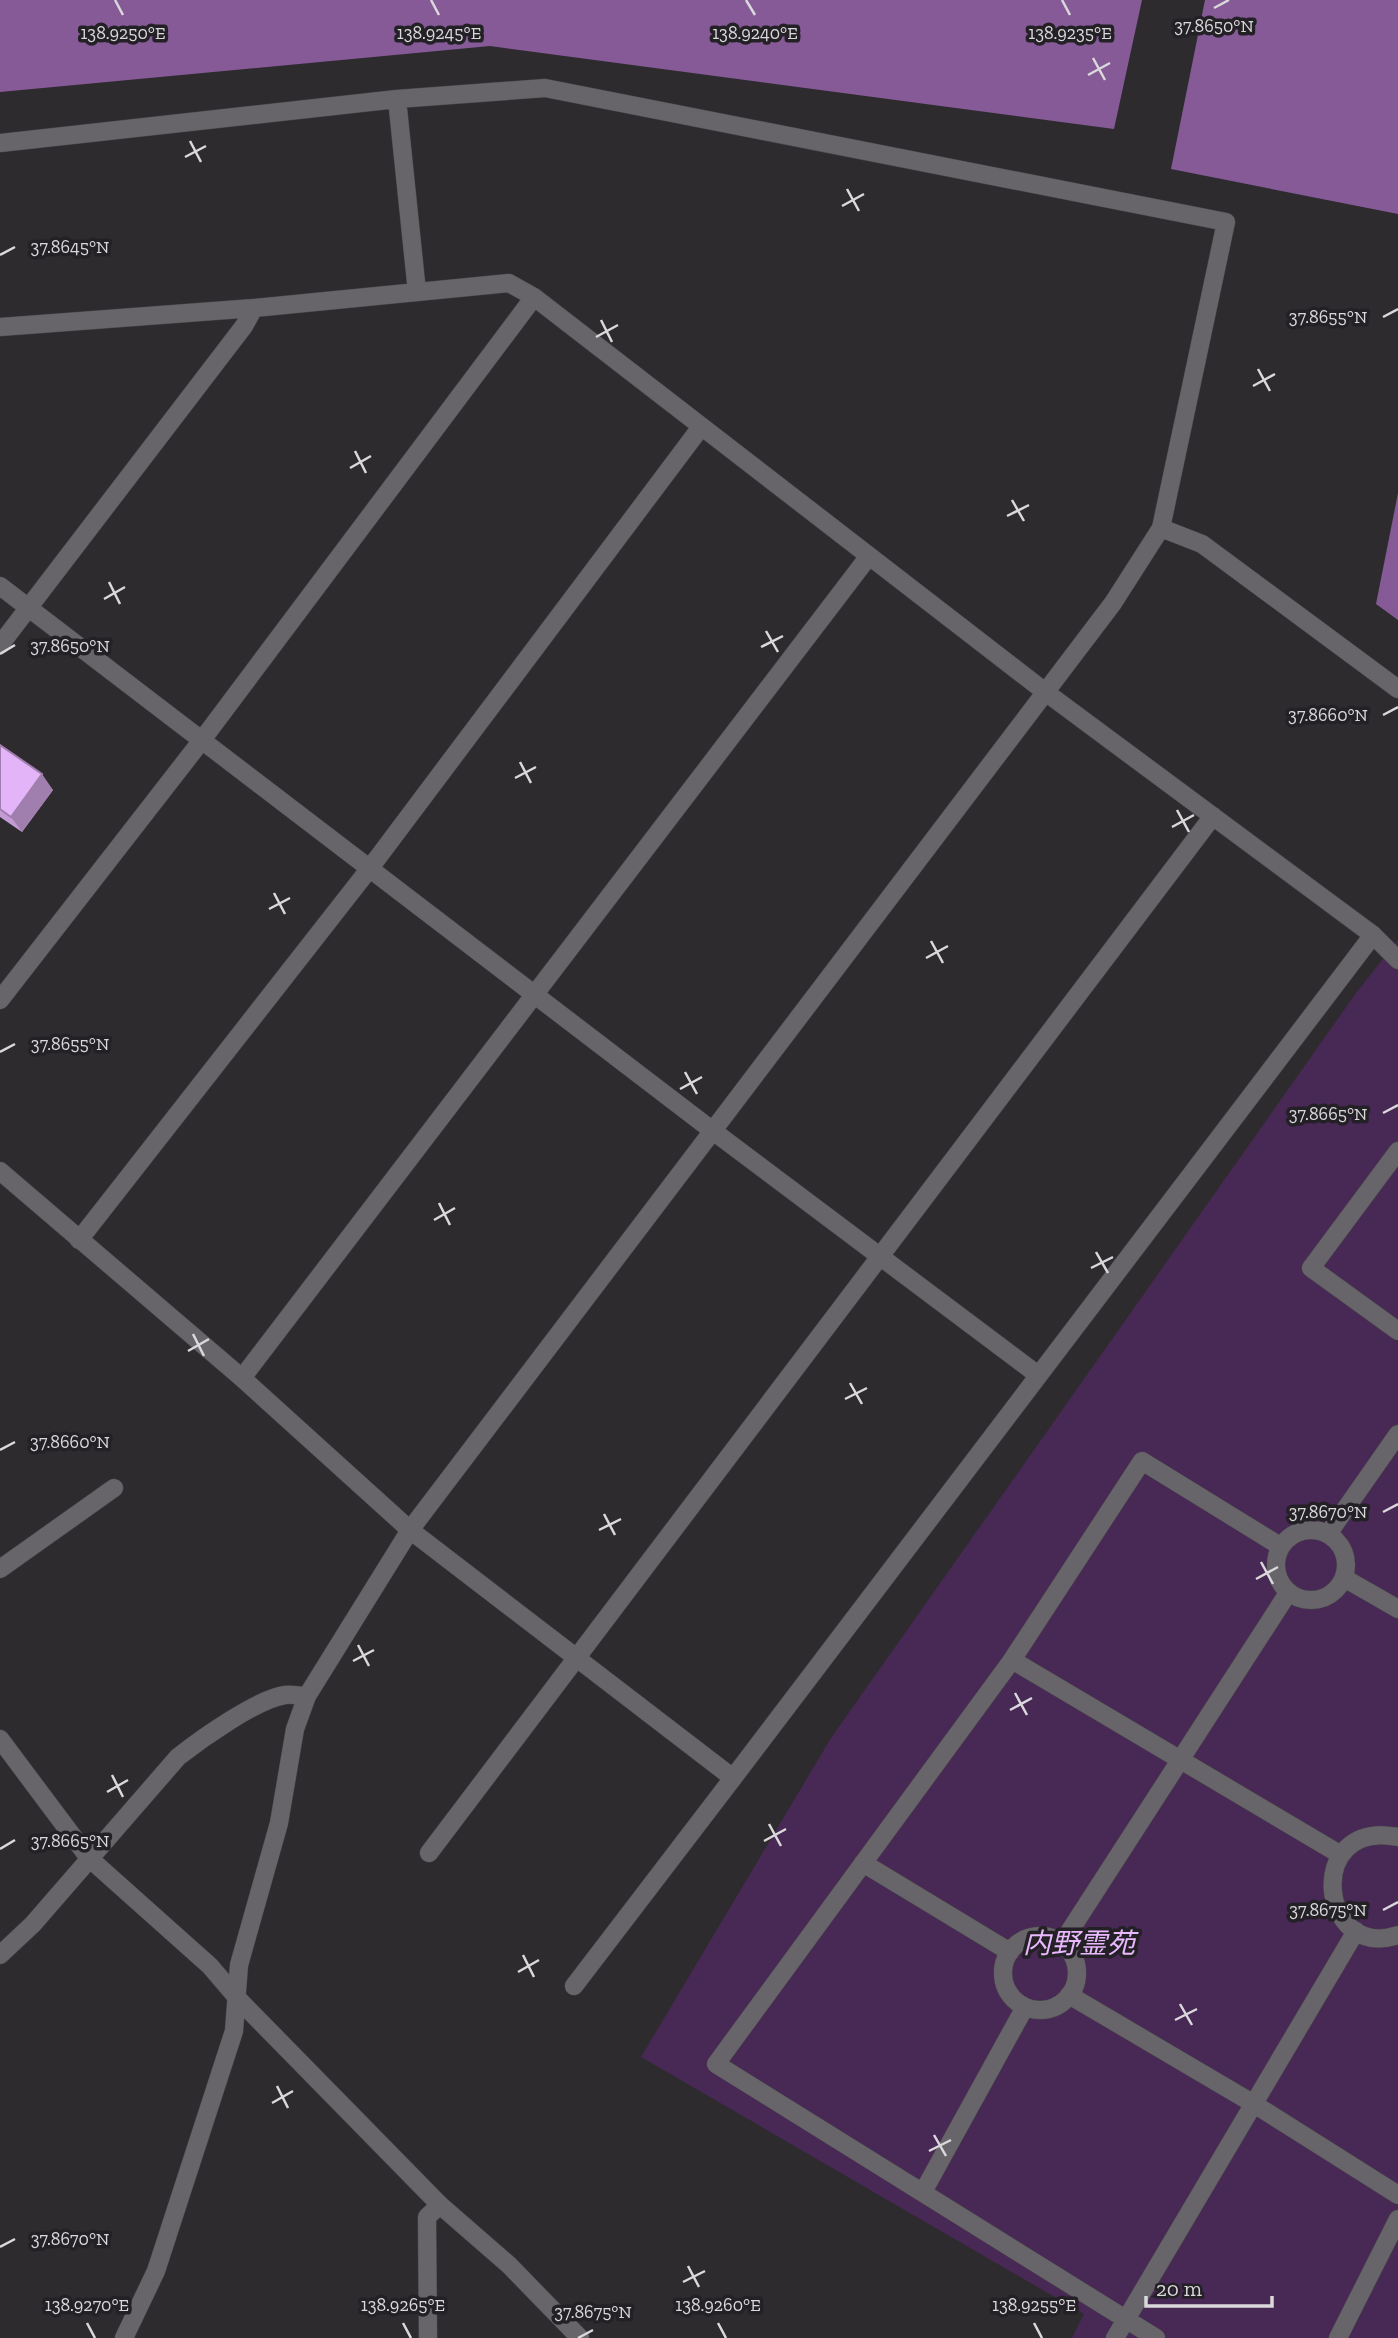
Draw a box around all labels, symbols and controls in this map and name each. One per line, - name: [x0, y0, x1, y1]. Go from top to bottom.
- text: 37.8650°N: [1174, 15, 1254, 37]
- text: 138.9250°E: [80, 22, 166, 44]
- text: 138.9245°E: [397, 22, 481, 44]
- text: 138.9240°E: [712, 22, 798, 44]
- text: 138.9235°E: [1028, 22, 1112, 44]
- text: 37.8645°N: [31, 236, 109, 258]
- text: 37.8655°N: [1289, 306, 1367, 328]
- text: 37.8650°N: [30, 635, 110, 657]
- text: 37.8660°N: [1288, 704, 1368, 726]
- text: 37.8655°N: [31, 1033, 109, 1055]
- text: 37.8665°N: [1289, 1103, 1367, 1125]
- text: 37.8660°N: [30, 1431, 110, 1453]
- text: 37.8670°N: [1289, 1501, 1367, 1523]
- text: 37.8665°N: [31, 1830, 109, 1852]
- text: 37.8675°N: [1289, 1899, 1367, 1921]
- park label: 内野霊苑: [1023, 1927, 1139, 1960]
- text: 37.8670°N: [31, 2228, 109, 2250]
- scale bar: [1146, 2264, 1272, 2308]
- text: 20 m: [1156, 2276, 1202, 2301]
- text: 138.9270°E: [45, 2294, 129, 2316]
- text: 138.9265°E: [361, 2294, 445, 2316]
- text: 138.9260°E: [675, 2294, 761, 2316]
- text: 138.9255°E: [992, 2294, 1076, 2316]
- text: 37.8675°N: [554, 2301, 632, 2323]

